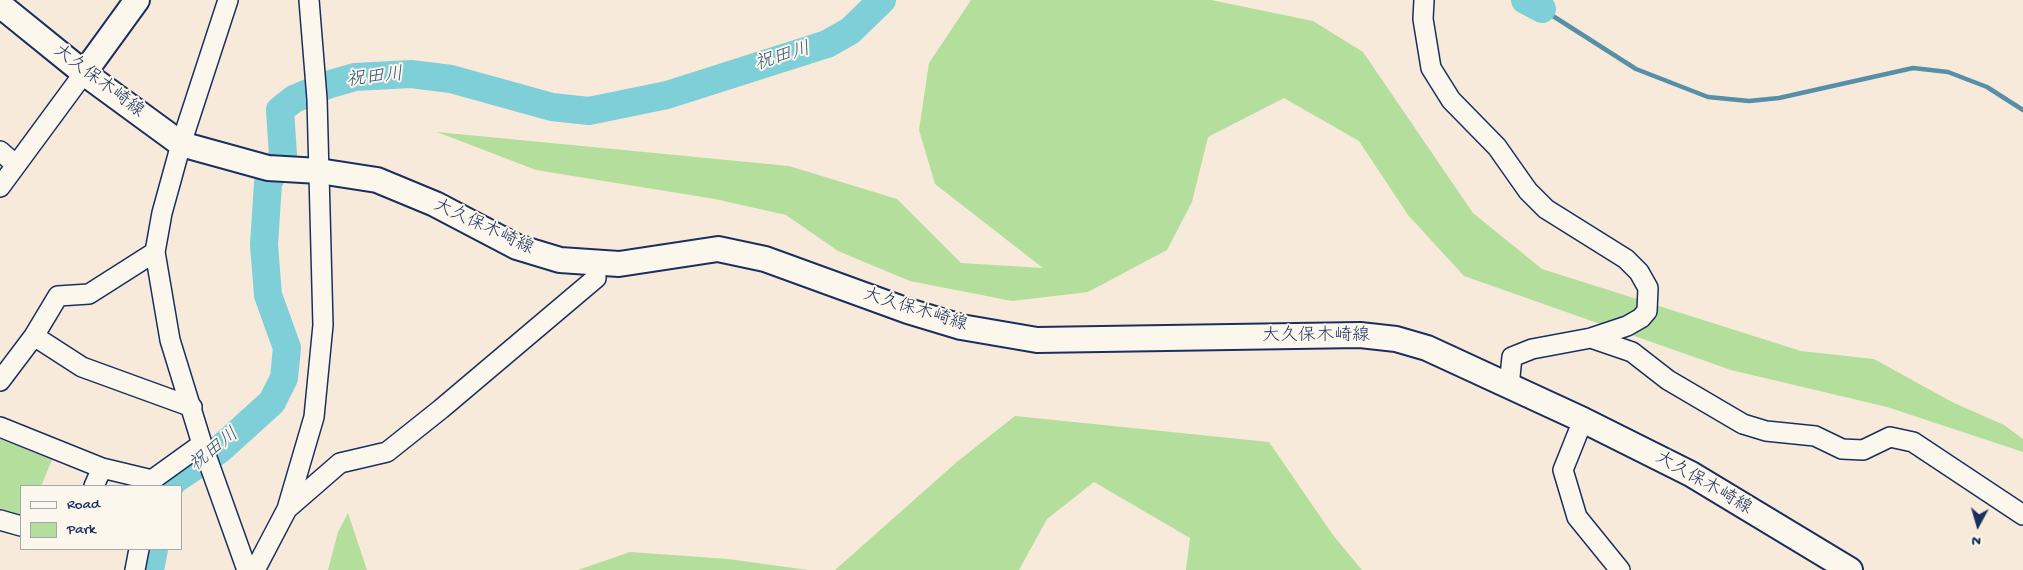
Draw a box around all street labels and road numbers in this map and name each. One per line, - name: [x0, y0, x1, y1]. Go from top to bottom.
- street label: 大久保木崎線: [48, 41, 148, 123]
- street label: 大久保木崎線: [429, 195, 537, 261]
- street label: 大久保木崎線: [860, 285, 970, 337]
- street label: 大久保木崎線: [1262, 326, 1370, 348]
- street label: 大久保木崎線: [1651, 448, 1755, 520]

